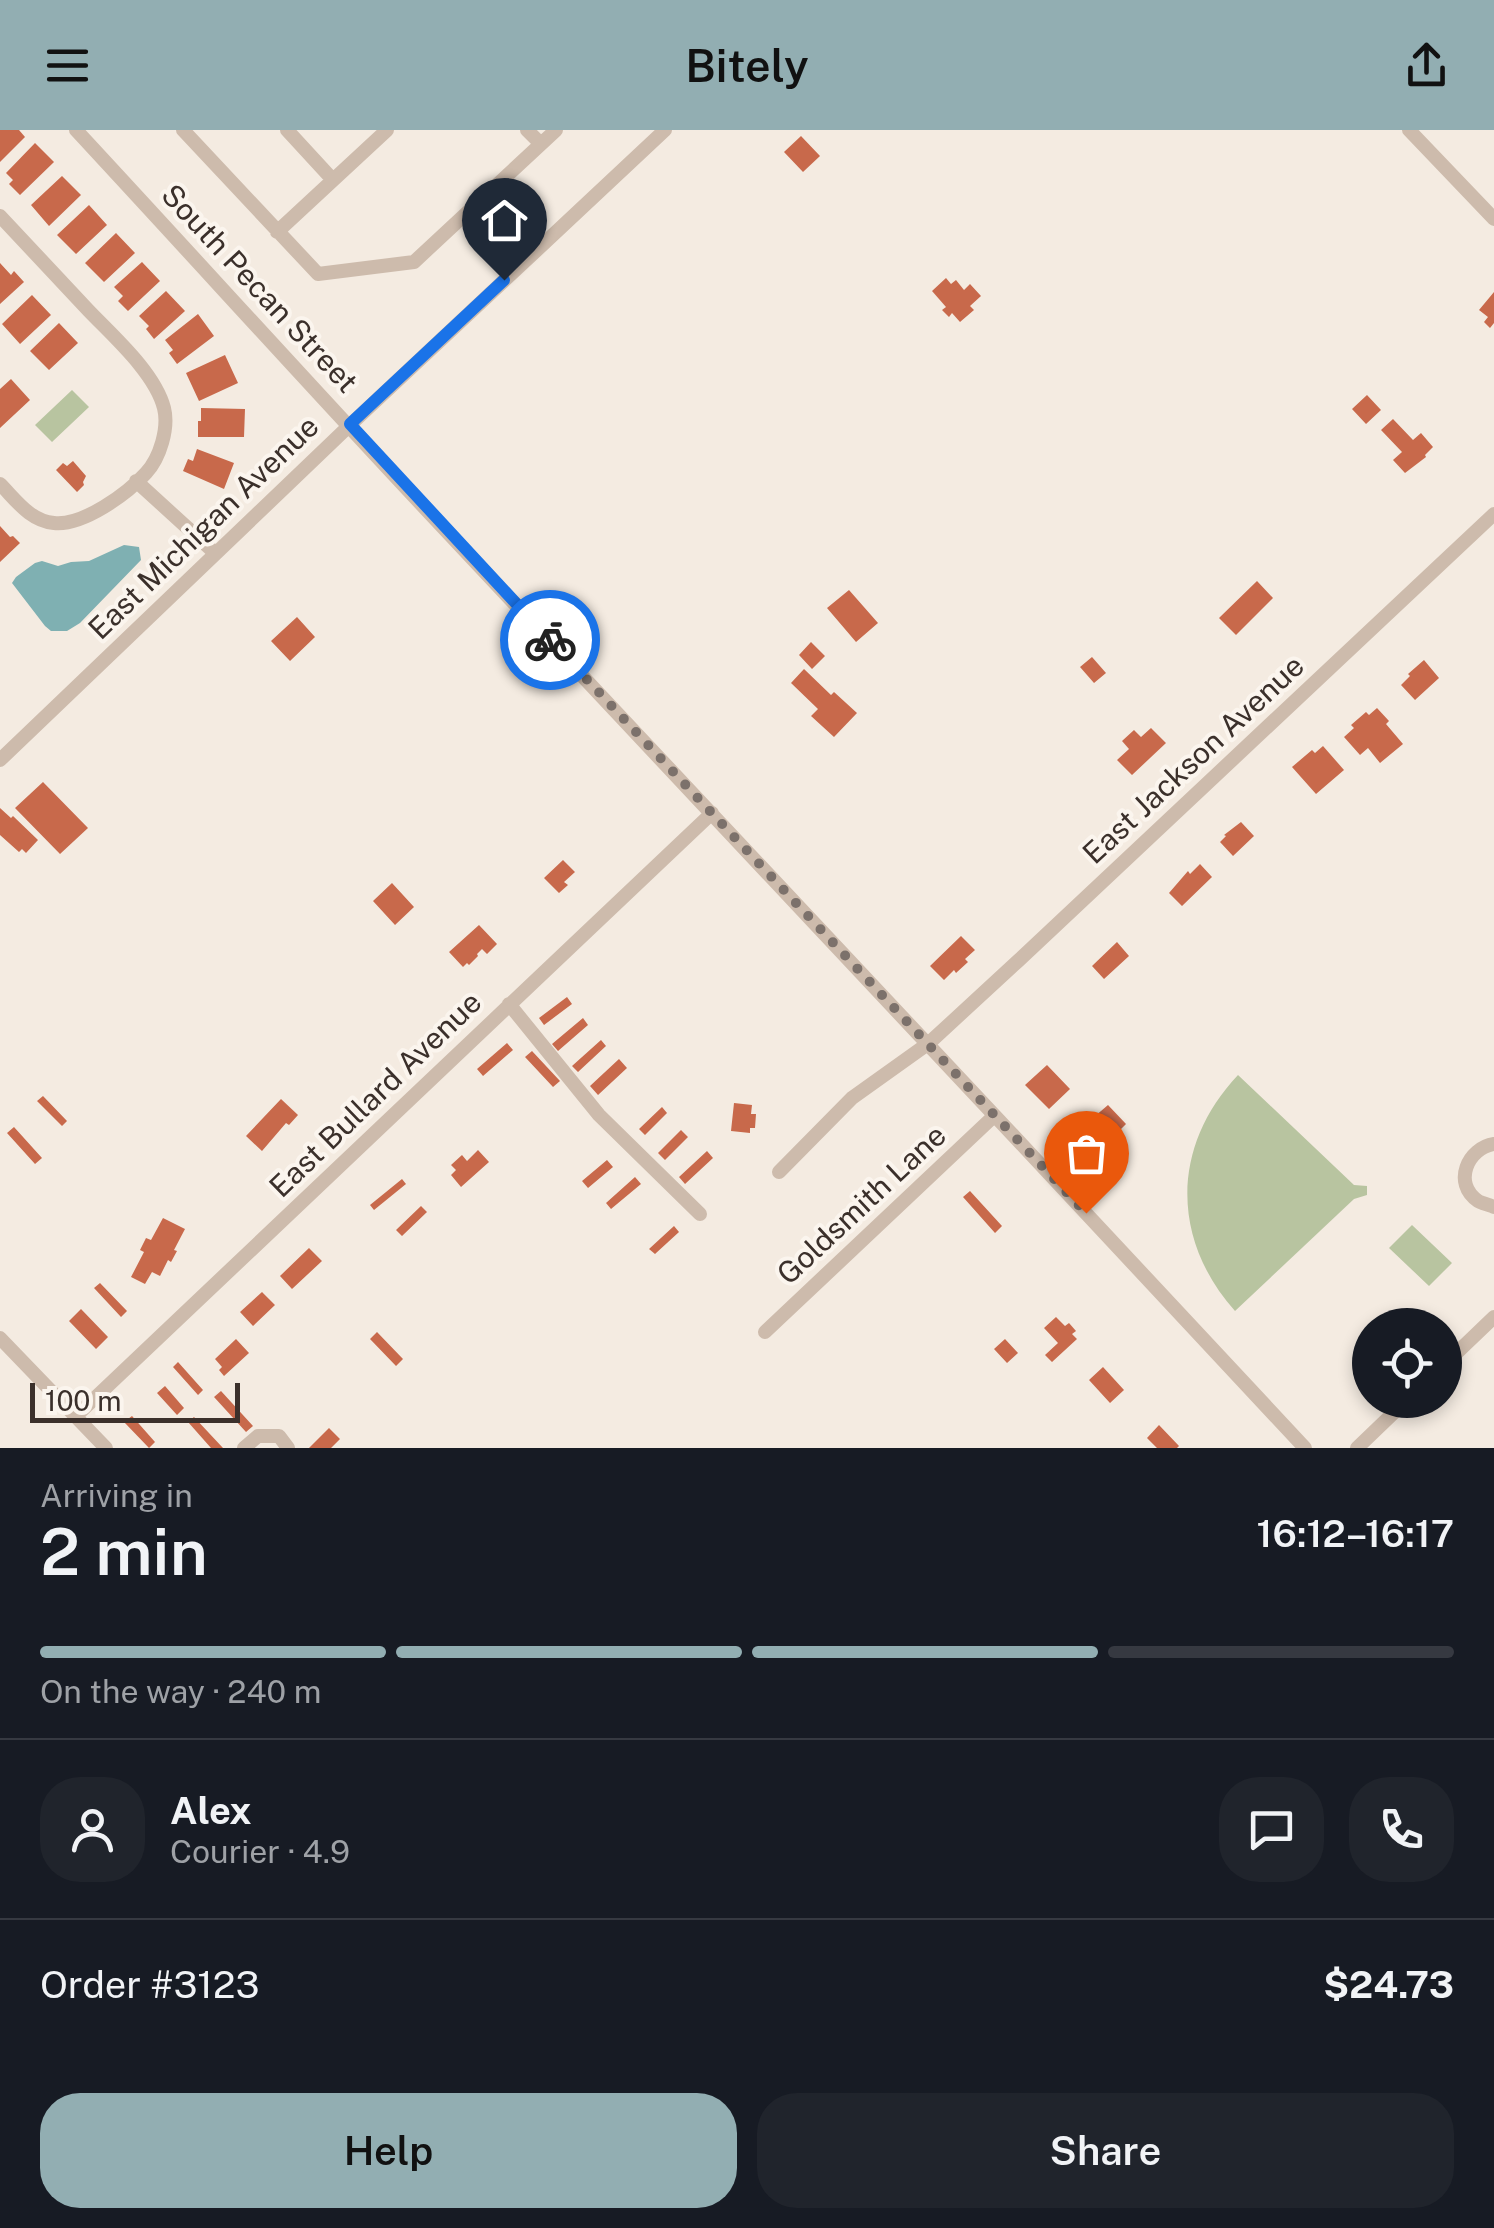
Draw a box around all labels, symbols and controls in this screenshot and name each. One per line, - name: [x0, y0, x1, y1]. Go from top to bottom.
- icon: menu: [40, 38, 95, 93]
- icon: share: [1399, 38, 1454, 93]
- text: Bitely: [685, 39, 809, 92]
- street label: South Pecan Street: [154, 176, 366, 400]
- pin: [462, 178, 547, 281]
- icon: home: [477, 193, 532, 248]
- street label: East Michigan Avenue: [80, 408, 326, 646]
- courier: [500, 590, 600, 690]
- icon: bike: [523, 613, 578, 668]
- street label: East Jackson Avenue: [1075, 647, 1311, 871]
- street label: East Bullard Avenue: [262, 984, 488, 1204]
- pin: [1044, 1111, 1129, 1214]
- street label: Goldsmith Lane: [769, 1117, 953, 1291]
- icon: bag: [1059, 1126, 1114, 1181]
- map controls: [1352, 1308, 1462, 1418]
- button: locate: [1352, 1308, 1462, 1418]
- scale bar: [30, 1378, 240, 1422]
- text: 100 m: [45, 1384, 122, 1417]
- text: Arriving in: [40, 1477, 193, 1514]
- text: 16:12–16:17: [1257, 1511, 1454, 1556]
- text: 2 min: [40, 1513, 208, 1590]
- text: On the way · 240 m: [40, 1673, 322, 1710]
- button: person: [40, 1777, 145, 1882]
- button: chat: [1219, 1777, 1324, 1882]
- button: phone: [1349, 1777, 1454, 1882]
- text: Alex: [170, 1788, 252, 1833]
- text: Courier · 4.9: [170, 1833, 350, 1870]
- text: Order #3123: [40, 1962, 259, 2007]
- text: $24.73: [1323, 1962, 1454, 2007]
- button: Help: [40, 2093, 737, 2208]
- button: Share: [757, 2093, 1454, 2208]

